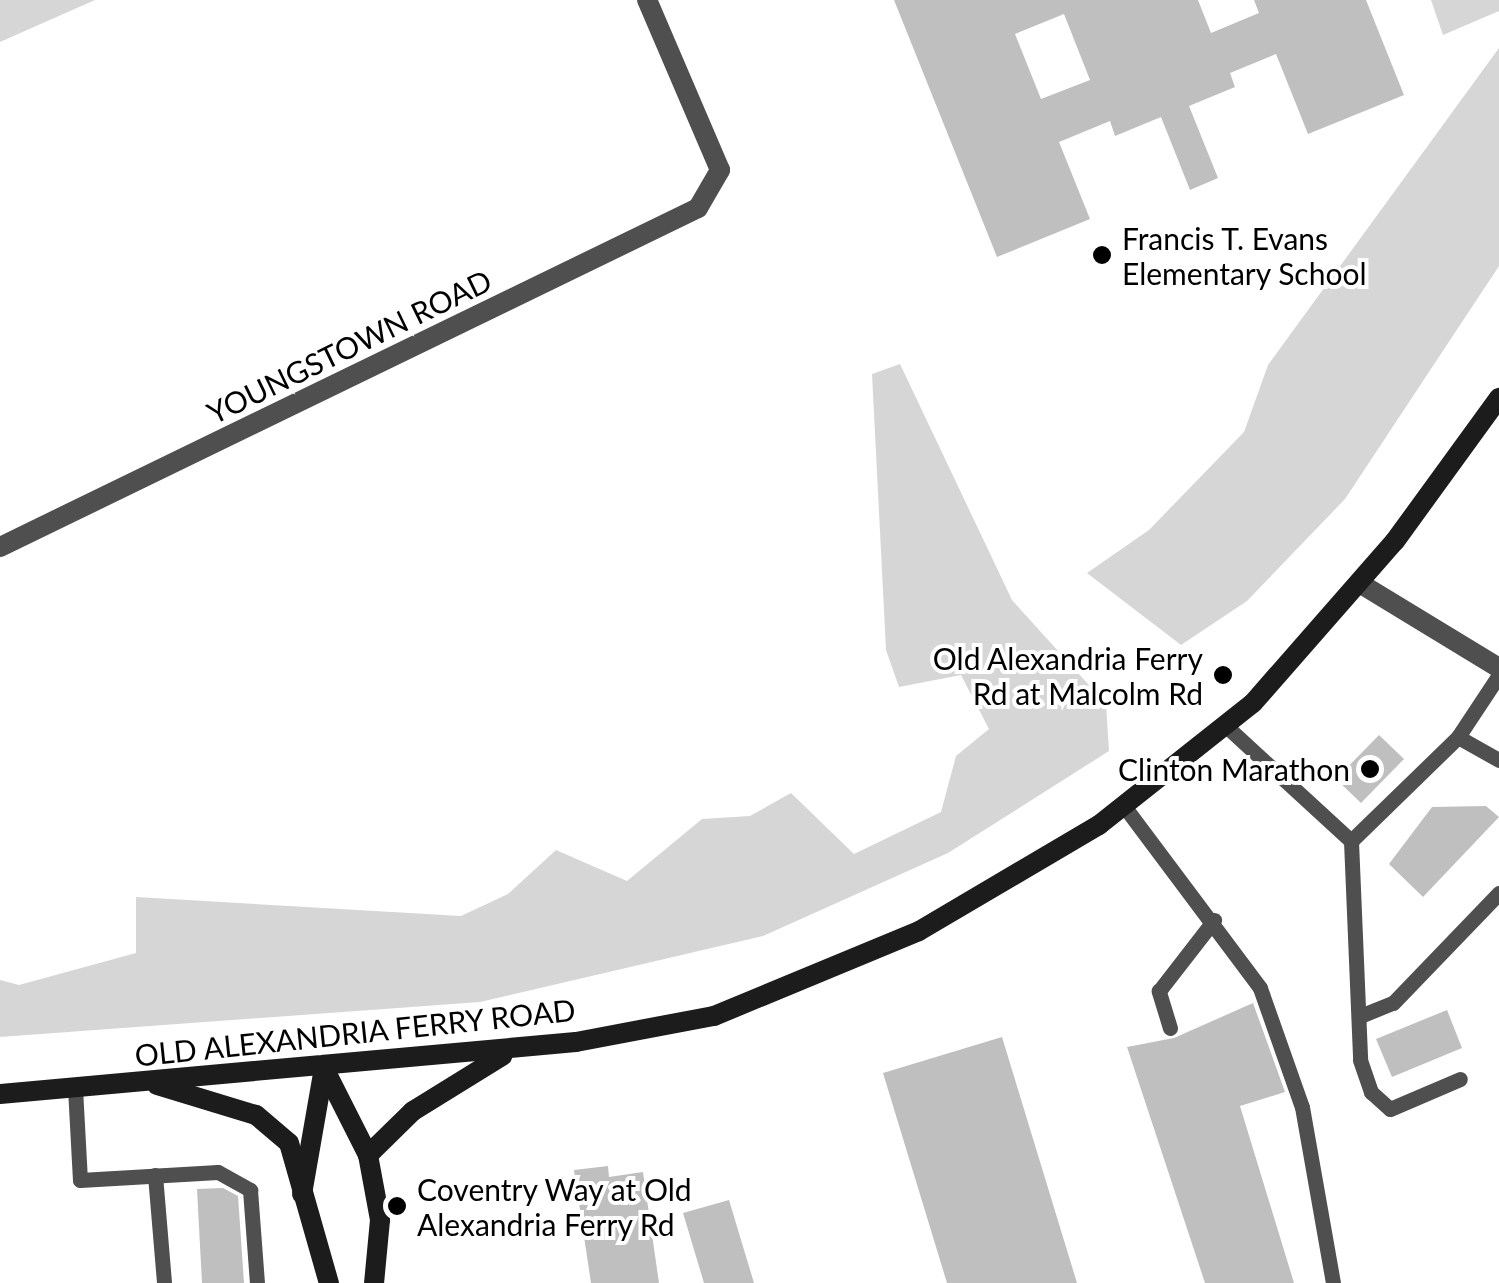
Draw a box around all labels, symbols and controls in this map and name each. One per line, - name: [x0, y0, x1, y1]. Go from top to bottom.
- place label: Francis T. Evans Elementary School: [1122, 220, 1367, 290]
- marker: Francis T. Evans Elementary School: [1091, 244, 1113, 266]
- street label: YOUNGSTOWN ROAD: [201, 261, 497, 431]
- place label: Old Alexandria Ferry Rd at Malcolm Rd: [932, 640, 1203, 710]
- marker: Old Alexandria Ferry Rd at Malcolm Rd: [1212, 664, 1234, 686]
- place label: Clinton Marathon: [1118, 751, 1350, 787]
- marker: Clinton Marathon: [1359, 758, 1381, 780]
- street label: OLD ALEXANDRIA FERRY ROAD: [131, 991, 579, 1073]
- place label: Coventry Way at Old Alexandria Ferry Rd: [417, 1171, 693, 1242]
- marker: Coventry Way at Old Alexandria Ferry Rd: [386, 1195, 408, 1217]

